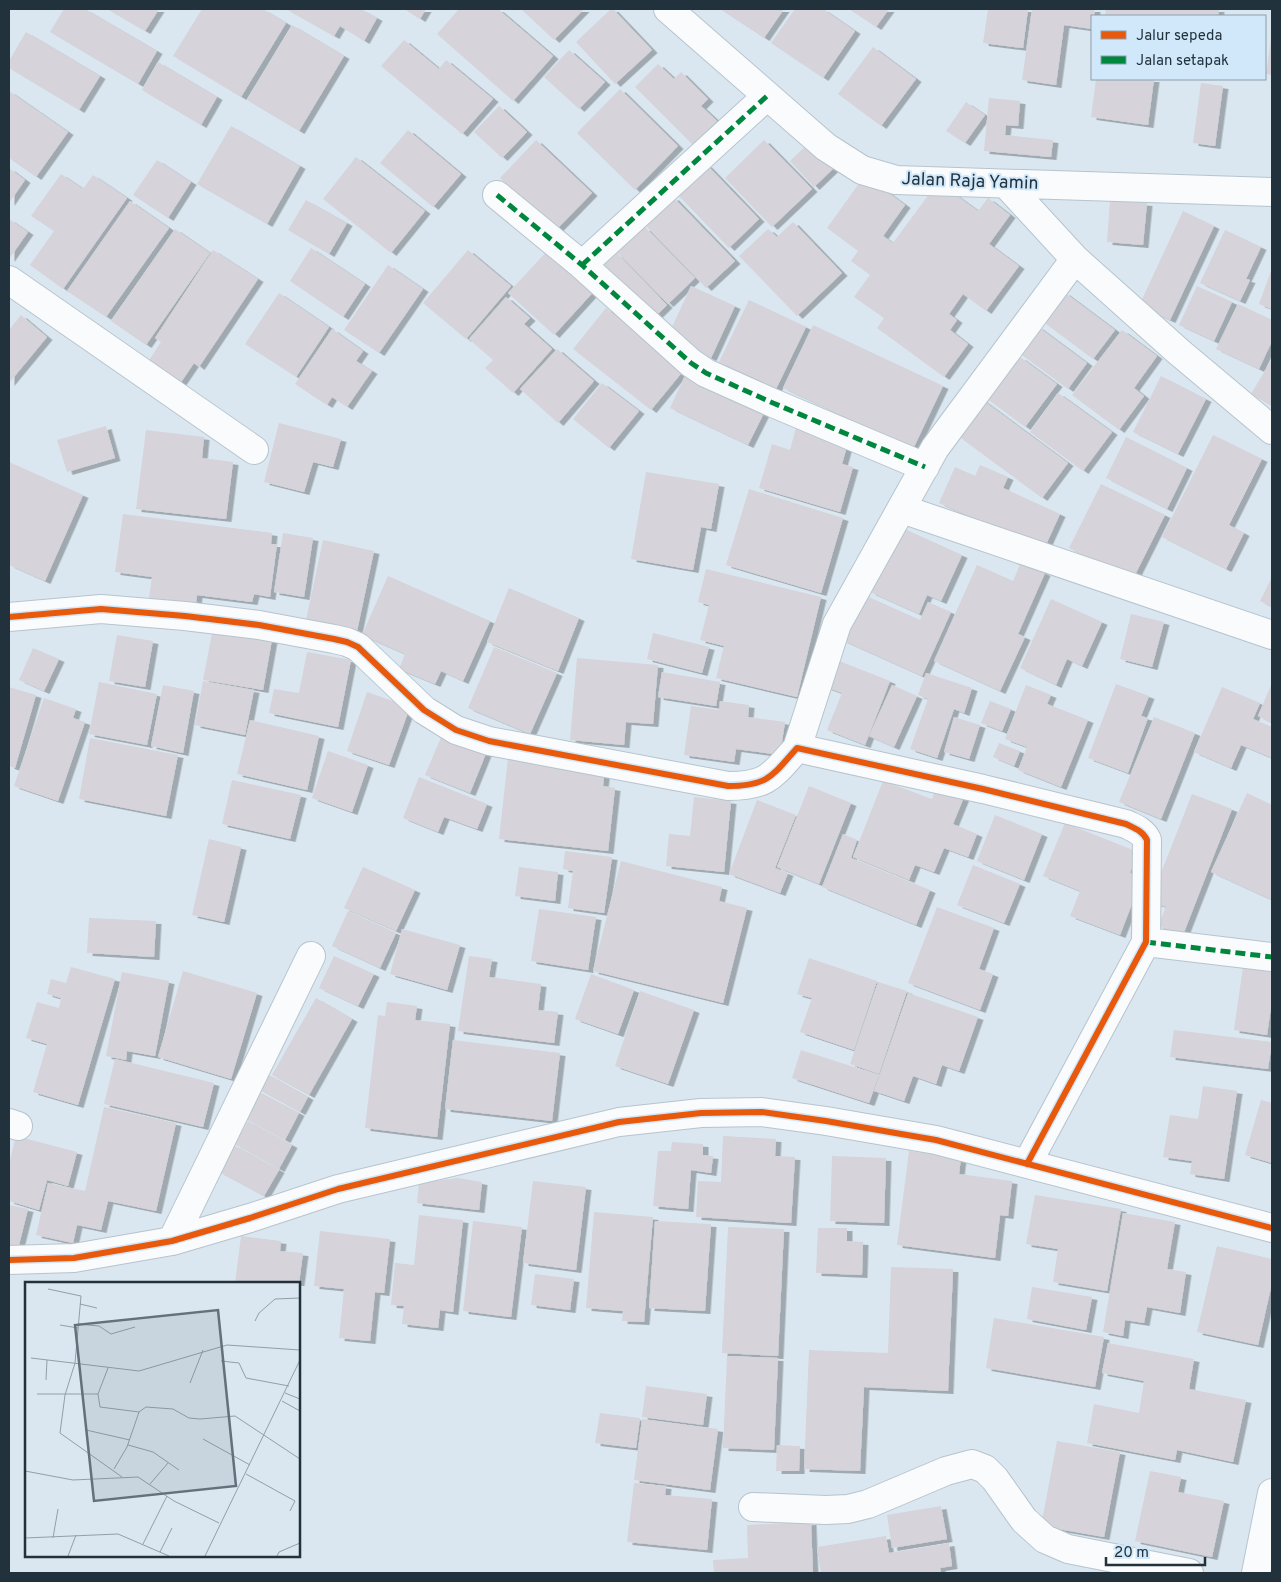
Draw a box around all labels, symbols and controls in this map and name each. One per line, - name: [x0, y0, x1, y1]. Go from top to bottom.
- legend: [1091, 15, 1266, 80]
- text: Jalur sepeda: [1136, 27, 1222, 46]
- text: Jalan setapak: [1136, 52, 1229, 71]
- street label: Jalan Raja Yamin: [901, 168, 1039, 196]
- inset map: [25, 1282, 300, 1557]
- scale bar: [1106, 1534, 1205, 1566]
- text: 20 m: [1114, 1544, 1149, 1563]

